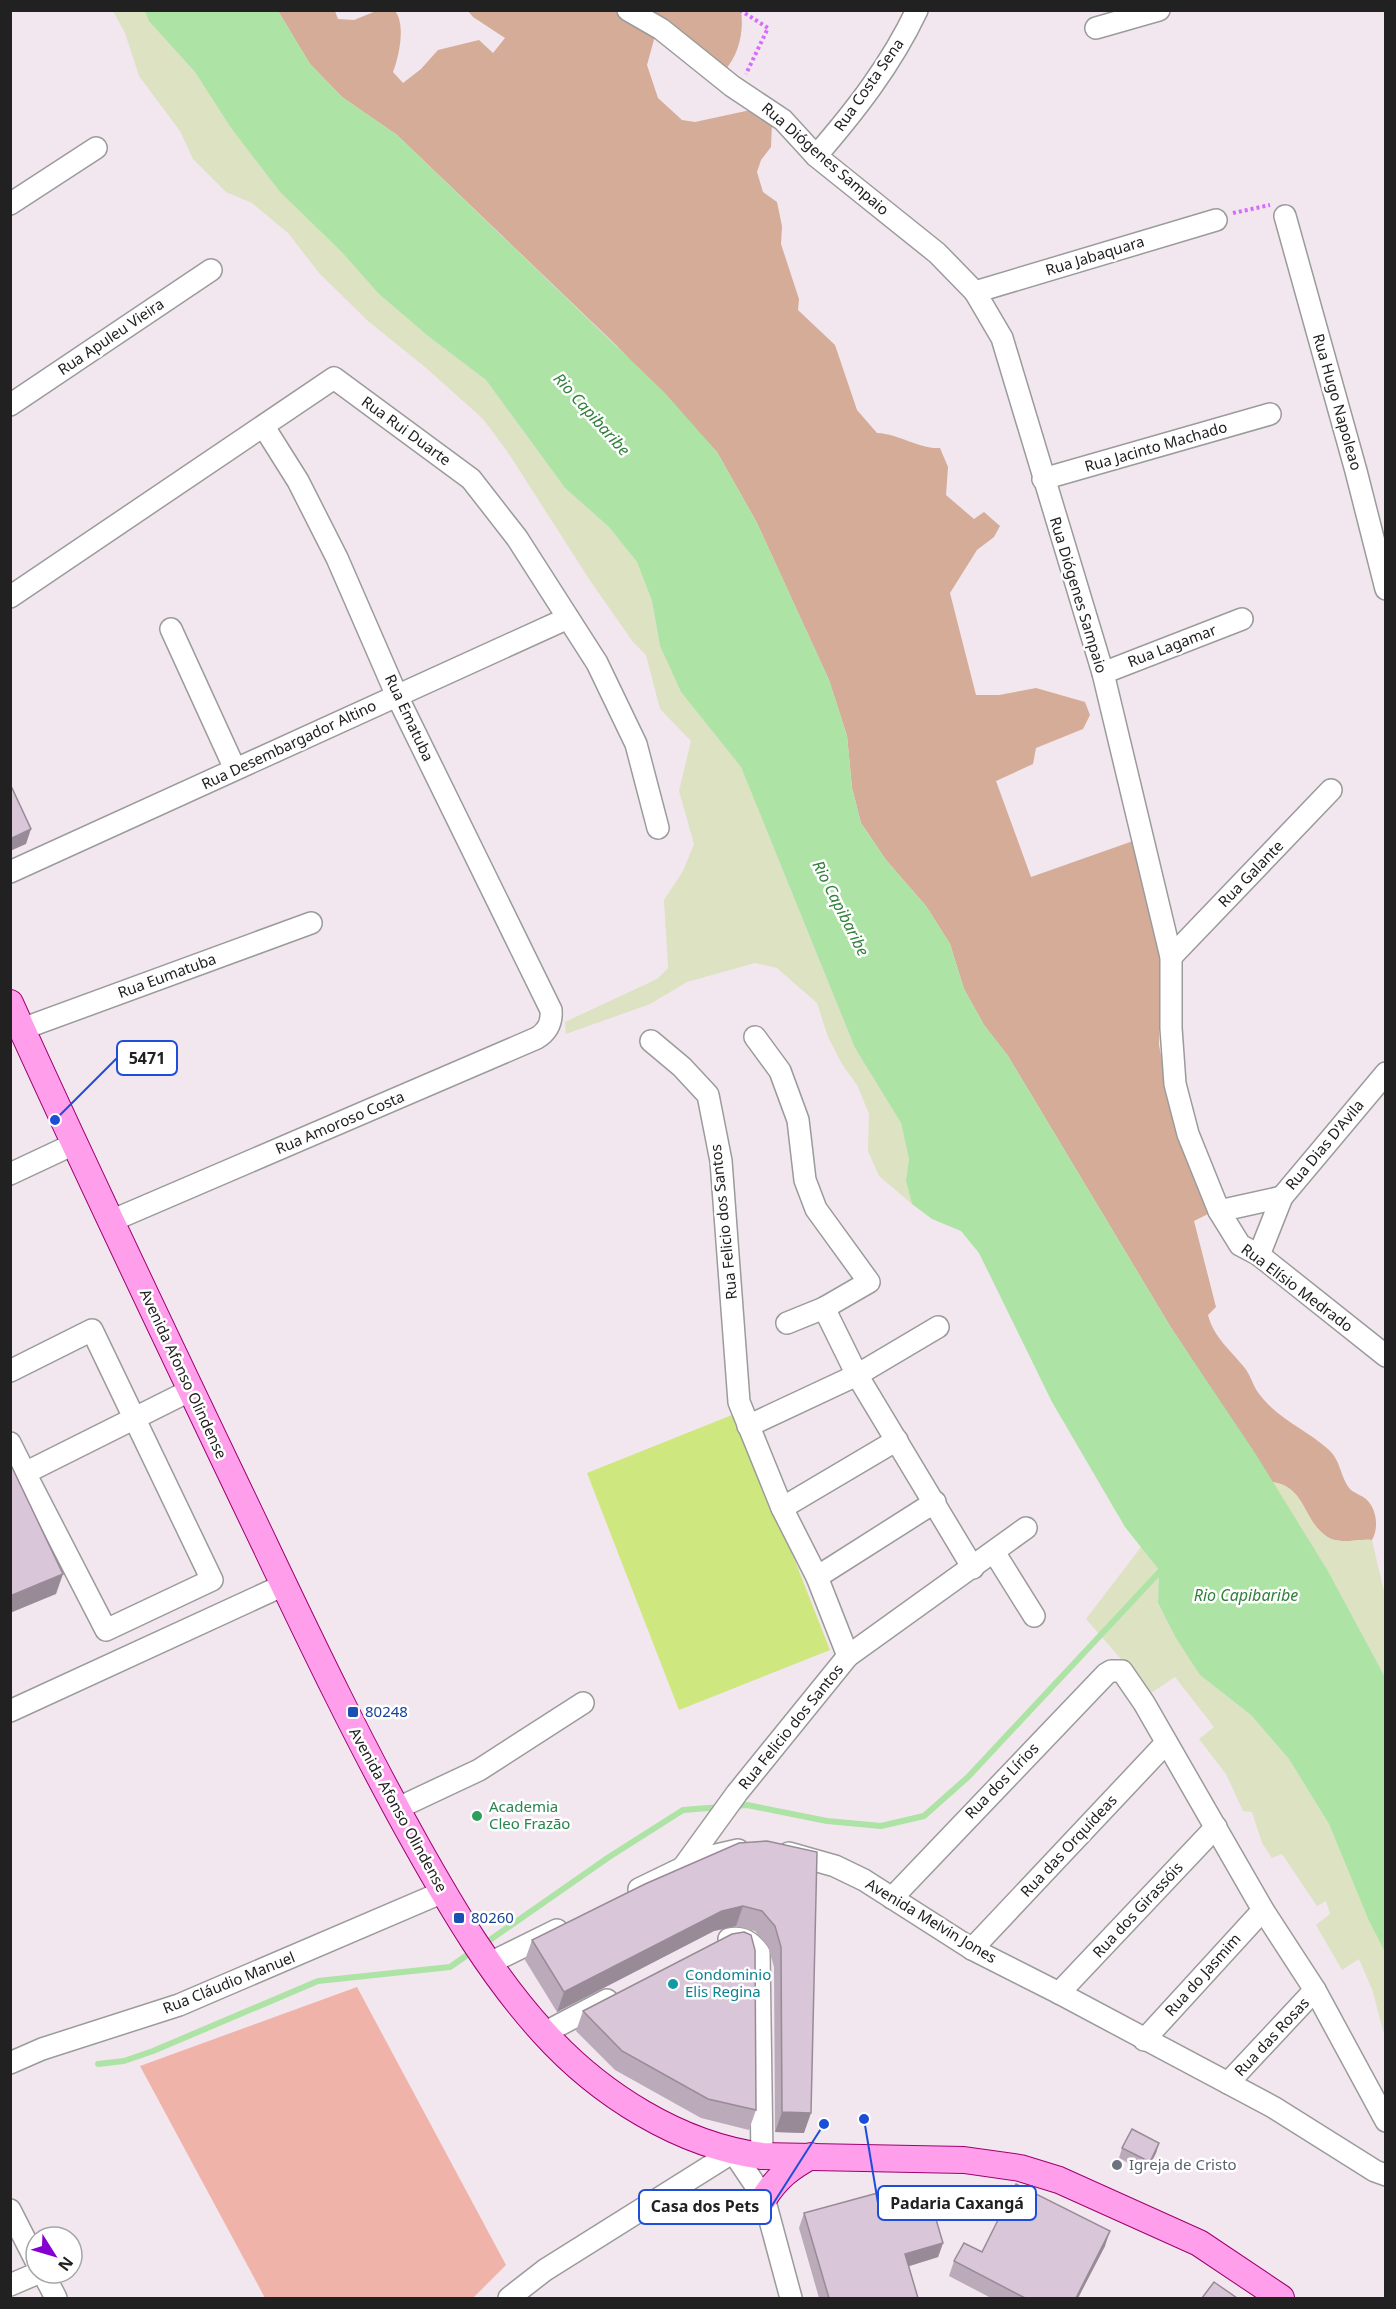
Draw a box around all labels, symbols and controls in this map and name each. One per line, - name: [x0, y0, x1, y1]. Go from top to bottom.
- street label: Rua Costa Sena: [829, 34, 908, 135]
- street label: Rua Diógenes Sampaio: [758, 97, 894, 219]
- street label: Rua Jabaquara: [1043, 231, 1147, 280]
- street label: Rua Apuleu Vieira: [53, 293, 167, 379]
- street label: Rua Hugo Napoleao: [1309, 331, 1367, 472]
- water label: Rio Capibaribe: [549, 368, 635, 460]
- street label: Rua Rui Duarte: [358, 391, 455, 469]
- street label: Rua Jacinto Machado: [1082, 416, 1229, 476]
- street label: Rua Diógenes Sampaio: [1046, 514, 1112, 675]
- street label: Rua Lagamar: [1124, 619, 1219, 671]
- street label: Rua Ematuba: [381, 671, 439, 764]
- street label: Rua Desembargador Altino: [198, 695, 379, 793]
- street label: Rua Galante: [1213, 836, 1287, 911]
- water label: Rio Capibaribe: [807, 856, 875, 960]
- street label: Rua Eumatuba: [115, 948, 219, 1002]
- callout: 5471: [117, 1041, 177, 1075]
- text: 5471: [129, 1047, 165, 1069]
- street label: Rua Amoroso Costa: [272, 1086, 407, 1158]
- street label: Rua Dias D'Avila: [1281, 1095, 1368, 1194]
- street label: Rua Felicio dos Santos: [705, 1144, 741, 1301]
- street label: Rua Elísio Medrado: [1238, 1239, 1358, 1336]
- street label: Avenida Afonso Olindense: [136, 1286, 232, 1462]
- water label: Rio Capibaribe: [1194, 1584, 1298, 1606]
- street label: Rua Felicio dos Santos: [733, 1659, 847, 1793]
- place label: 80248: [365, 1701, 408, 1721]
- marker: 80248: [346, 1705, 360, 1719]
- street label: Avenida Afonso Olindense: [345, 1724, 452, 1895]
- street label: Rua dos Lírios: [960, 1738, 1043, 1823]
- street label: Rua das Orquídeas: [1016, 1790, 1121, 1901]
- place label: Academia Cleo Frazão: [489, 1796, 570, 1833]
- marker: Academia Cleo Frazão: [470, 1809, 484, 1823]
- street label: Rua dos Girassóis: [1088, 1857, 1187, 1961]
- street label: Avenida Melvin Jones: [862, 1873, 1001, 1967]
- place label: 80260: [471, 1907, 514, 1927]
- marker: 80260: [452, 1911, 466, 1925]
- street label: Rua do Jasmim: [1160, 1929, 1245, 2020]
- street label: Rua Cláudio Manuel: [160, 1946, 298, 2018]
- place label: Condominio Elis Regina: [685, 1964, 771, 2001]
- marker: Condominio Elis Regina: [666, 1977, 680, 1991]
- street label: Rua das Rosas: [1230, 1993, 1313, 2080]
- place label: Igreja de Cristo: [1129, 2154, 1237, 2174]
- marker: Igreja de Cristo: [1110, 2158, 1124, 2172]
- callout: Padaria Caxangá: [878, 2186, 1036, 2220]
- callout: Casa dos Pets: [639, 2190, 771, 2224]
- text: Padaria Caxangá: [890, 2192, 1024, 2214]
- text: Casa dos Pets: [651, 2195, 759, 2217]
- north arrow: [24, 2225, 84, 2285]
- text: N: [53, 2252, 79, 2276]

